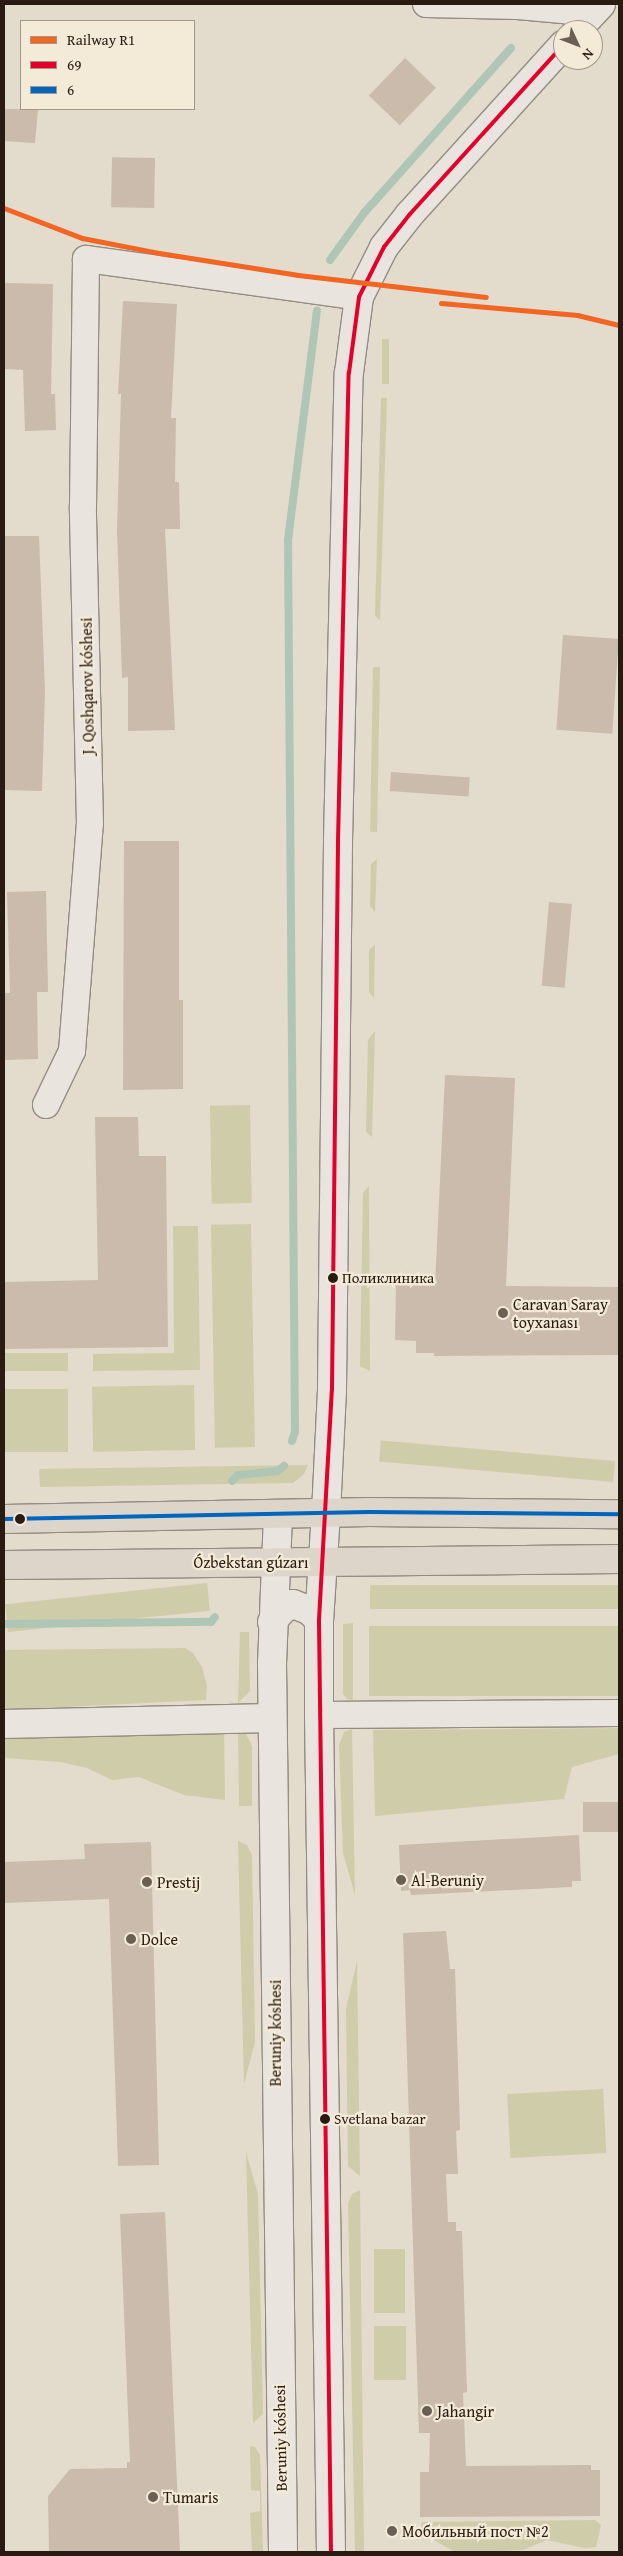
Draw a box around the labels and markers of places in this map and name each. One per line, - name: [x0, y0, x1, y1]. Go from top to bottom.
- place label: Поликлиника: [342, 1269, 434, 1287]
- marker: Поликлиника: [328, 1273, 338, 1283]
- place label: Caravan Saray toyxanası: [513, 1294, 608, 1332]
- marker: Caravan Saray toyxanası: [497, 1307, 509, 1319]
- unlabelled marker: [15, 1514, 25, 1524]
- place label: Al-Beruniy: [411, 1870, 484, 1890]
- place label: Prestij: [157, 1872, 200, 1892]
- marker: Al-Beruniy: [395, 1874, 407, 1886]
- marker: Prestij: [141, 1876, 153, 1888]
- place label: Dolce: [141, 1929, 178, 1949]
- marker: Dolce: [125, 1933, 137, 1945]
- place label: Svetlana bazar: [334, 2110, 426, 2128]
- marker: Svetlana bazar: [320, 2114, 330, 2124]
- place label: Jahangir: [437, 2401, 494, 2421]
- marker: Jahangir: [421, 2405, 433, 2417]
- place label: Tumaris: [163, 2487, 219, 2507]
- marker: Tumaris: [147, 2491, 159, 2503]
- place label: Мобильный пост №2: [402, 2521, 549, 2541]
- marker: Мобильный пост №2: [386, 2525, 398, 2537]

